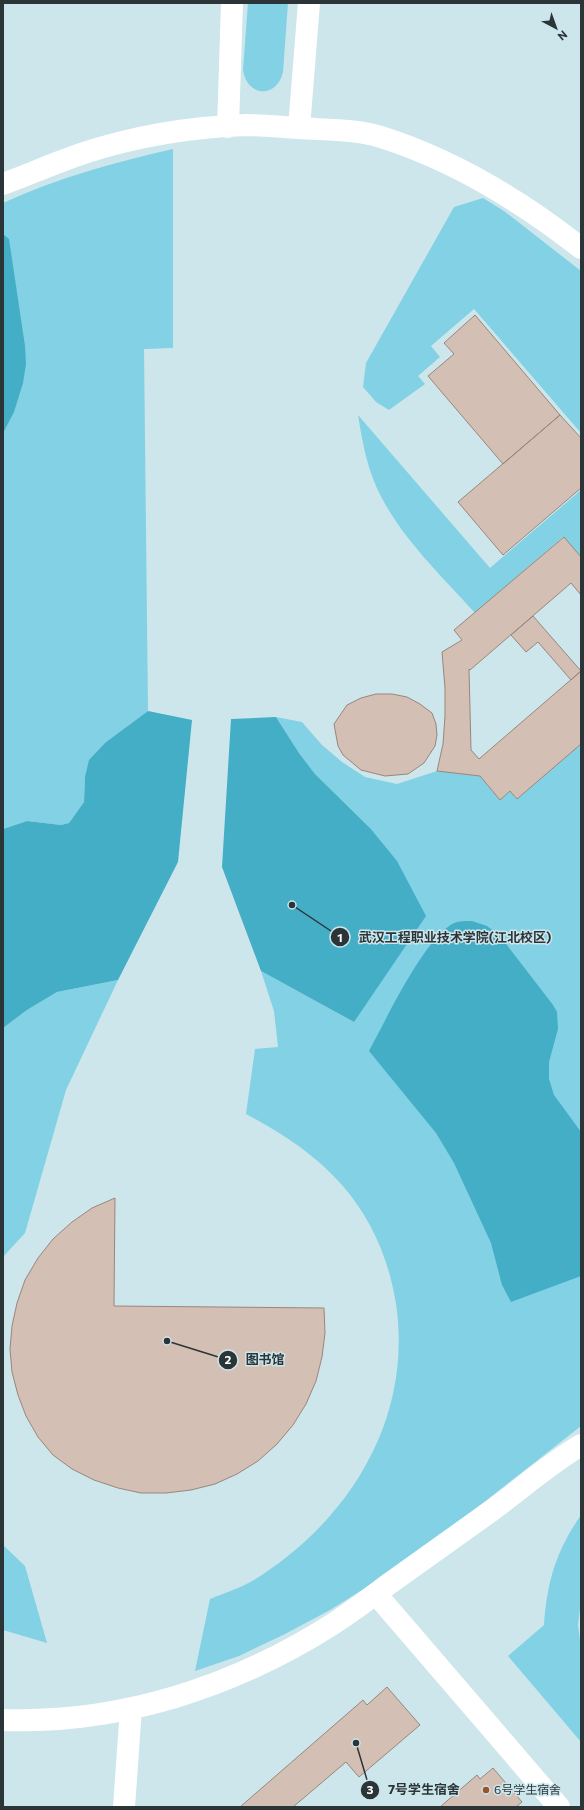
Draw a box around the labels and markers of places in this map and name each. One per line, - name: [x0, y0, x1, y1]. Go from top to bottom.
- callout: 武汉工程职业技术学院(江北校区): [330, 925, 559, 950]
- callout: 图书馆: [218, 1347, 293, 1372]
- callout: 7号学生宿舍: [360, 1777, 468, 1802]
- place label: 6号学生宿舍: [494, 1782, 561, 1796]
- marker: 6号学生宿舍: [481, 1785, 491, 1795]

